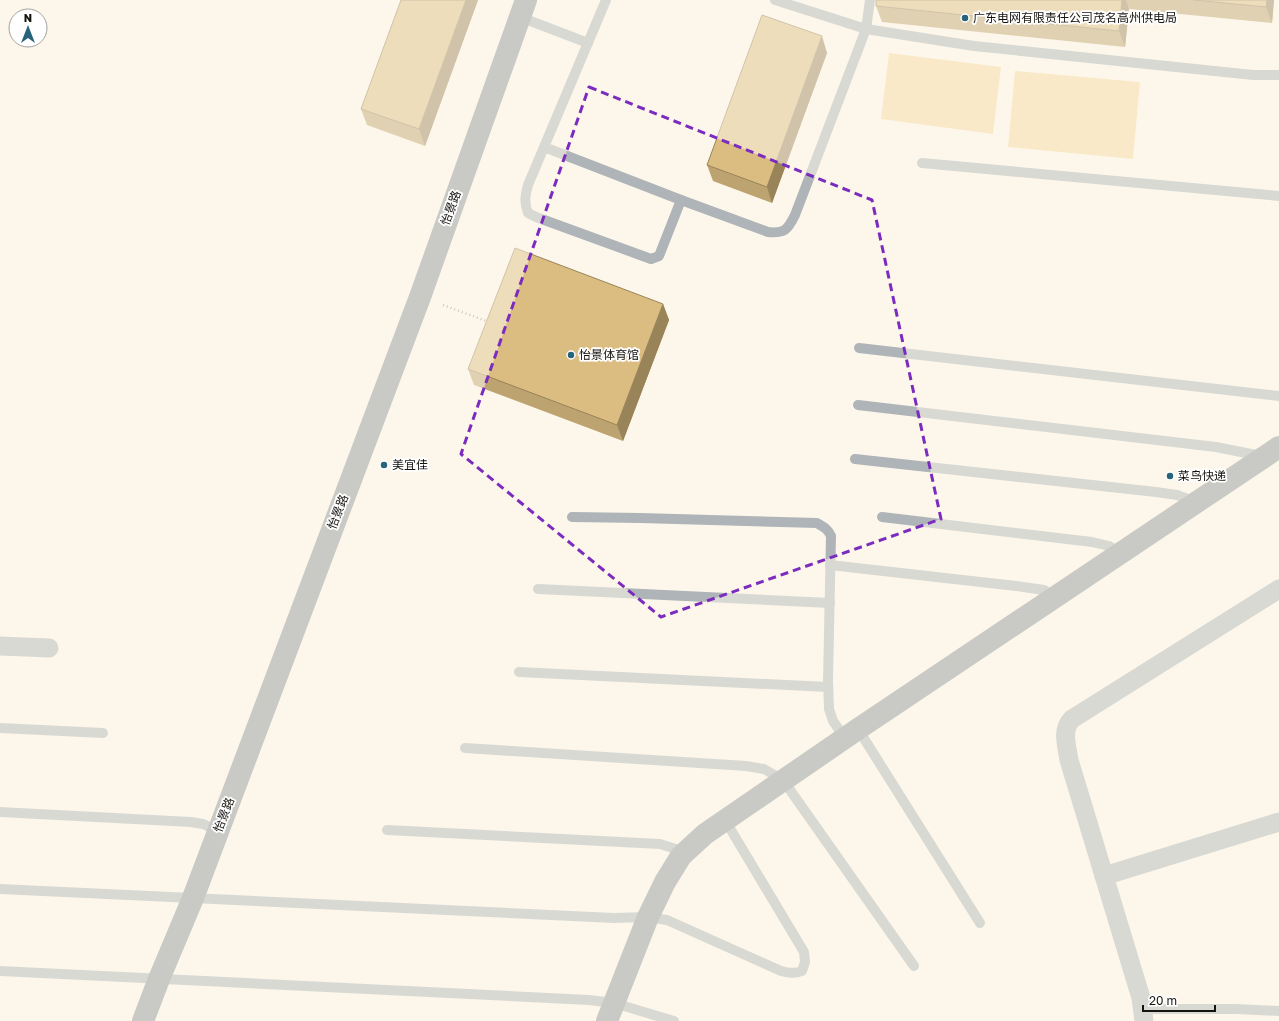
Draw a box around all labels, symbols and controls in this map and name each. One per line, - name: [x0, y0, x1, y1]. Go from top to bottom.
- north arrow: [8, 8, 48, 48]
- place label: 广东电网有限责任公司茂名高州供电局: [973, 10, 1177, 25]
- text: N: [24, 11, 32, 24]
- marker: 广东电网有限责任公司茂名高州供电局: [960, 13, 970, 23]
- street label: 怡景路: [437, 188, 464, 227]
- place label: 怡景体育馆: [579, 347, 639, 362]
- marker: 怡景体育馆: [566, 350, 576, 360]
- place label: 美宜佳: [392, 457, 428, 472]
- marker: 美宜佳: [379, 460, 389, 470]
- place label: 菜鸟快递: [1178, 468, 1226, 483]
- marker: 菜鸟快递: [1165, 471, 1175, 481]
- street label: 怡景路: [324, 492, 351, 531]
- street label: 怡景路: [210, 795, 237, 834]
- scale bar: [1143, 987, 1215, 1013]
- text: 20 m: [1149, 993, 1177, 1008]

